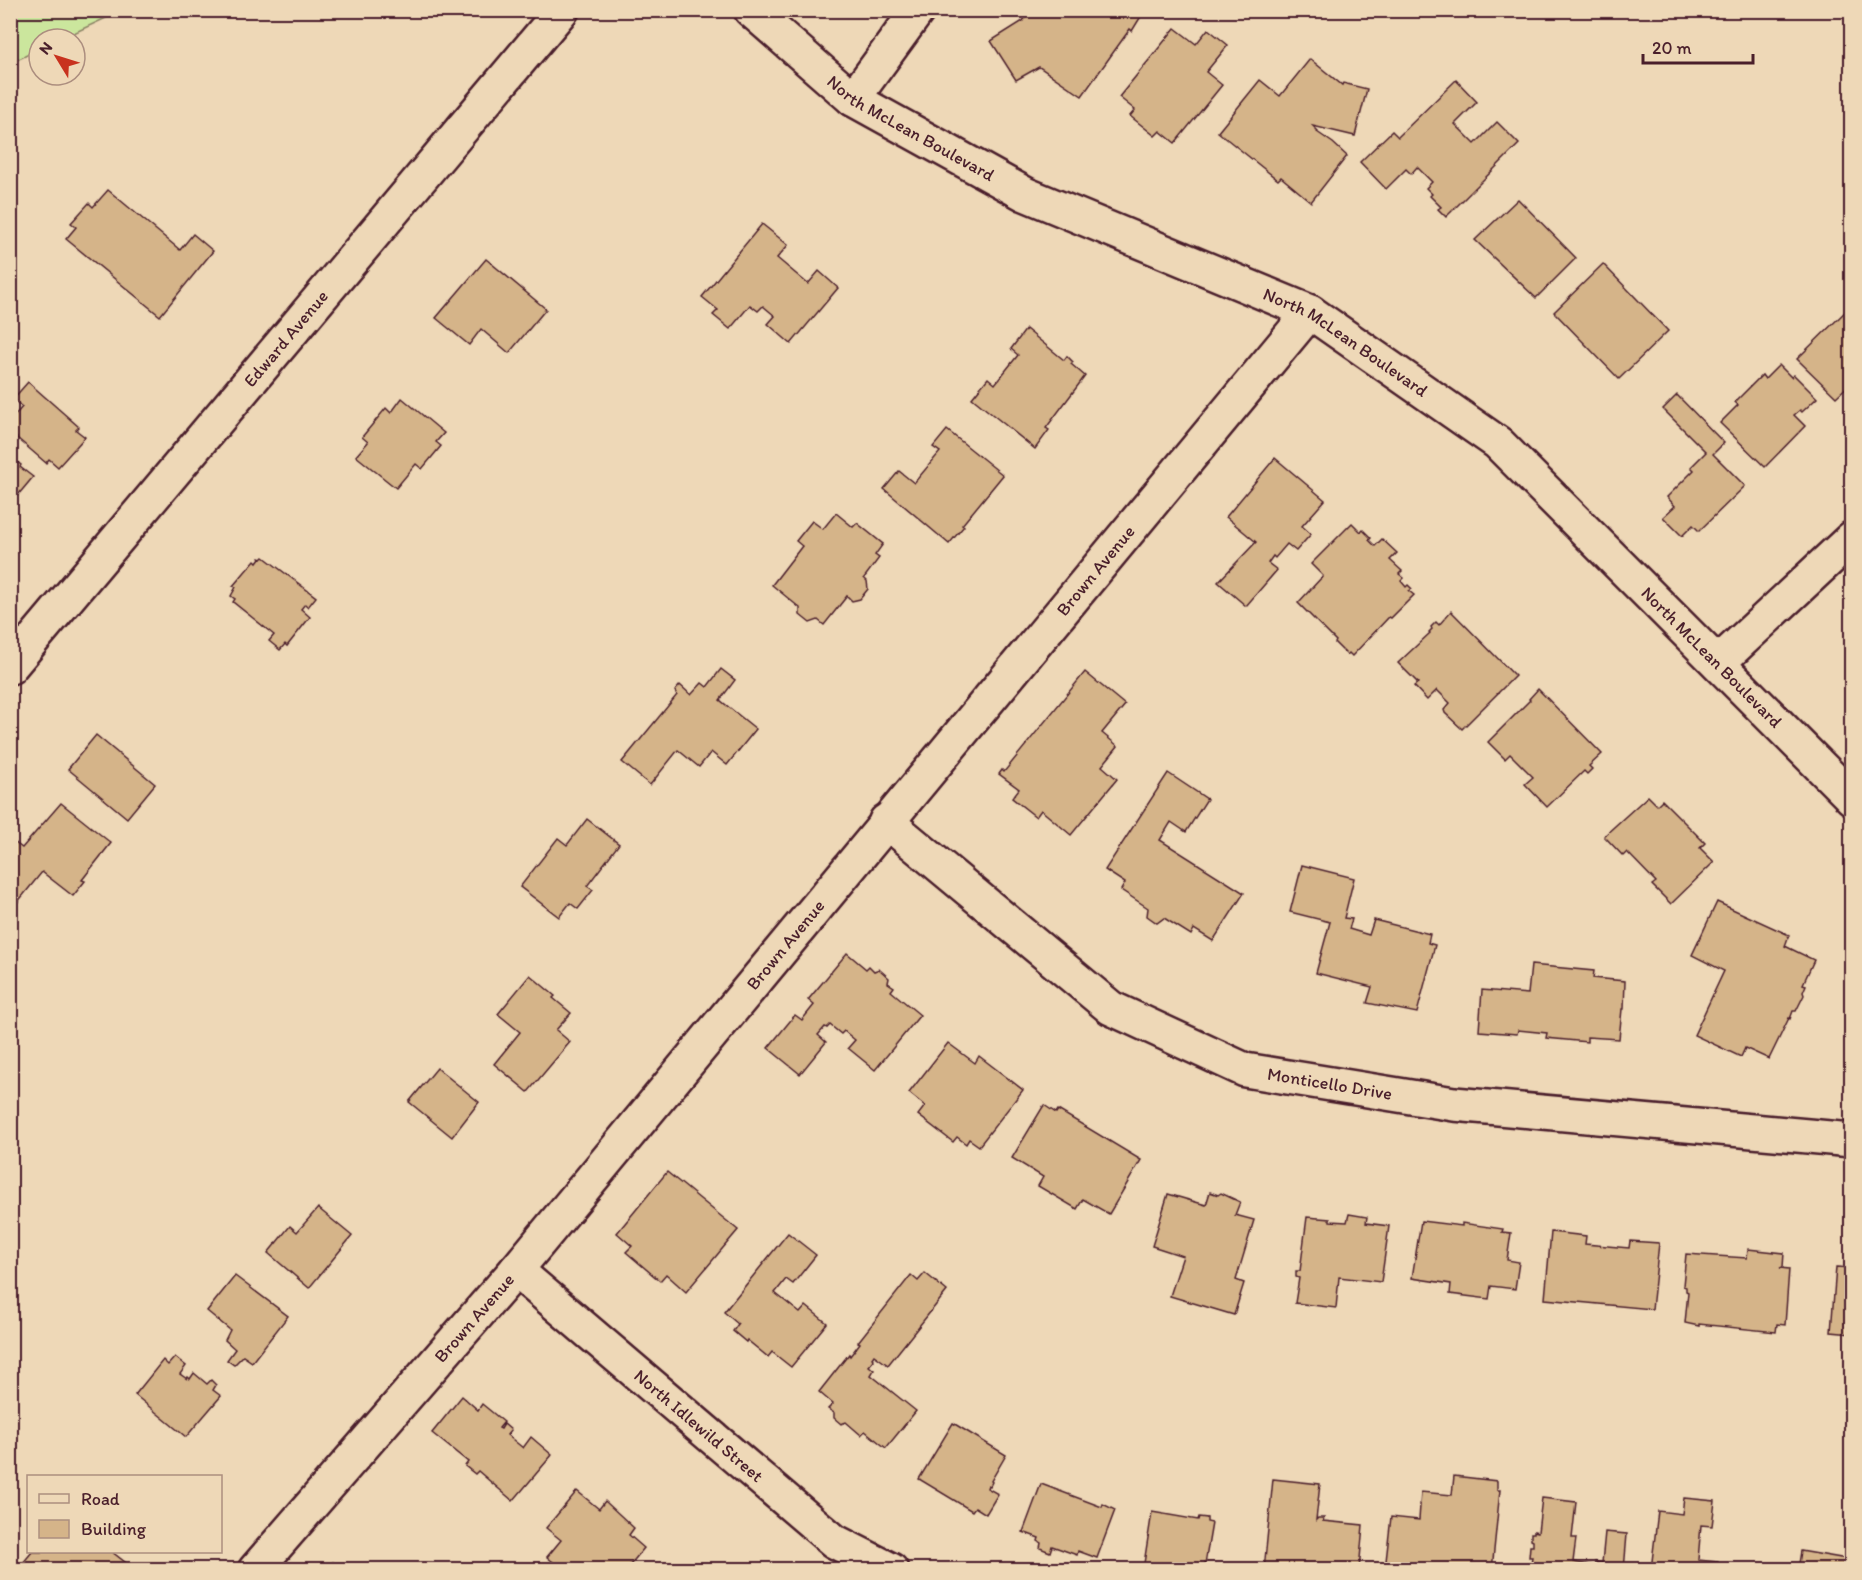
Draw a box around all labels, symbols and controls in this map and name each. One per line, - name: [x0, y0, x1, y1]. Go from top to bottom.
- north arrow: [27, 27, 87, 87]
- scale bar: [1643, 27, 1752, 65]
- text: 20 m: [1652, 37, 1692, 59]
- text: N: [35, 38, 56, 58]
- street label: North McLean Boulevard: [823, 70, 999, 186]
- street label: North McLean Boulevard: [1260, 283, 1432, 402]
- street label: Edward Avenue: [239, 286, 333, 392]
- street label: Brown Avenue: [1052, 521, 1140, 620]
- street label: North McLean Boulevard: [1636, 582, 1787, 733]
- street label: Brown Avenue: [742, 895, 829, 995]
- street label: Monticello Drive: [1266, 1063, 1394, 1105]
- street label: Brown Avenue: [430, 1269, 519, 1367]
- street label: North Idlewild Street: [630, 1364, 768, 1487]
- legend: [27, 1475, 222, 1553]
- text: Road: [81, 1488, 120, 1510]
- text: Building: [81, 1518, 147, 1540]

